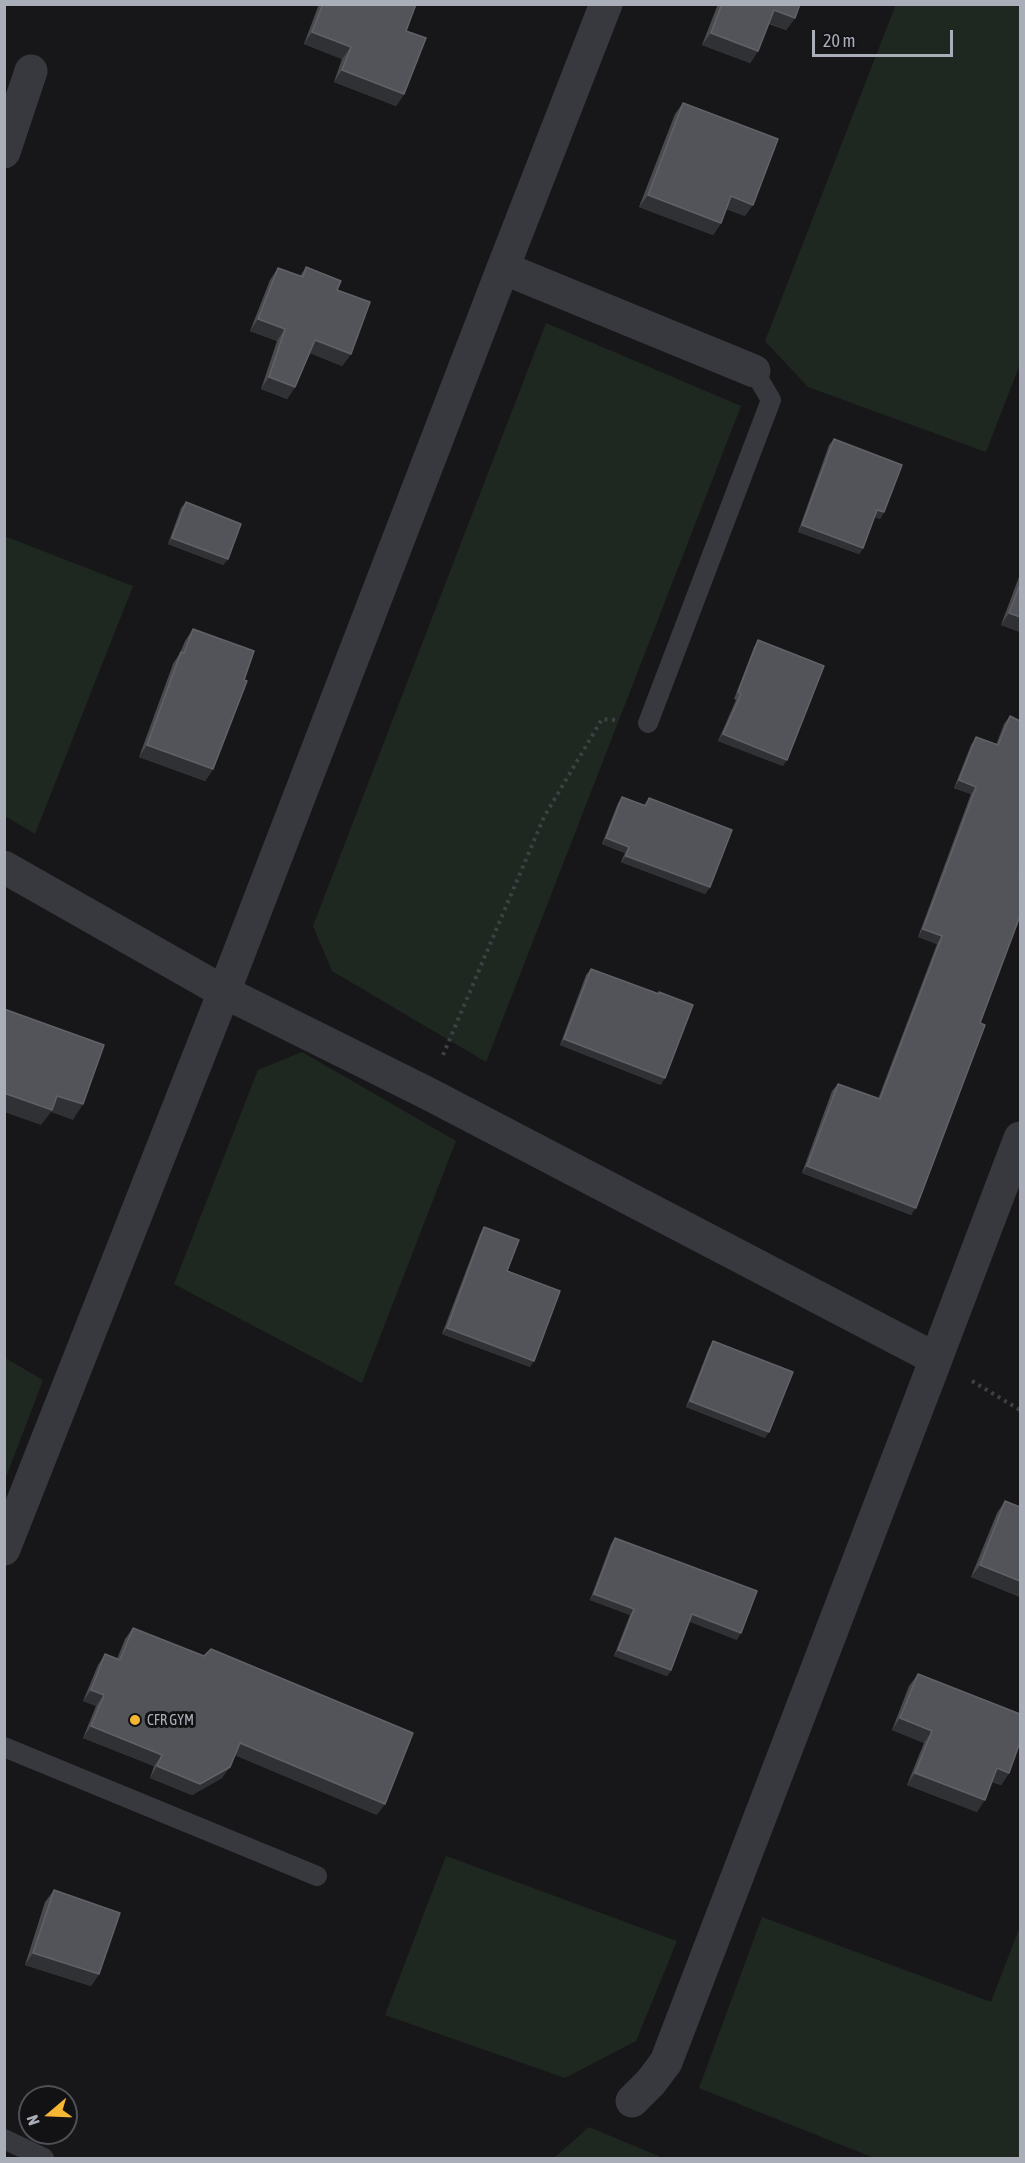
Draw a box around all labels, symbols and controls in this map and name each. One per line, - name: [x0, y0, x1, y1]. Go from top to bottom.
- scale bar: [815, 18, 956, 56]
- text: 20 m: [823, 30, 855, 51]
- place label: CFR GYM: [147, 1711, 194, 1729]
- marker: CFR GYM: [128, 1713, 142, 1727]
- north arrow: [18, 2085, 78, 2145]
- text: N: [23, 2113, 43, 2128]

